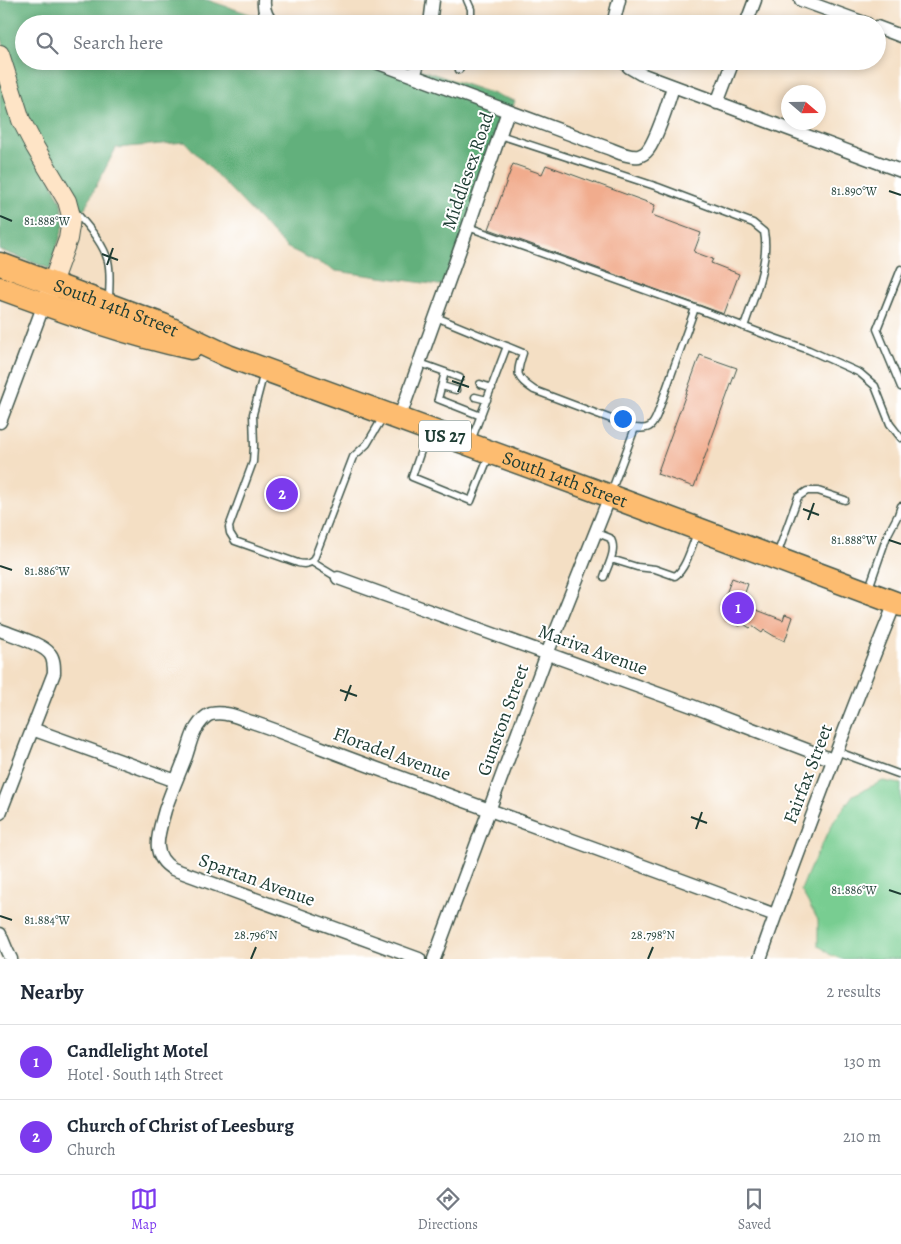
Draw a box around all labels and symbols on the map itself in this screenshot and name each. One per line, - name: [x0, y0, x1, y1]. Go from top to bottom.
- north arrow: [781, 85, 826, 130]
- street label: Middlesex Road: [436, 108, 501, 233]
- text: 81.890°W: [831, 183, 878, 199]
- text: 81.888°W: [24, 213, 71, 229]
- street label: South 14th Street: [50, 272, 183, 344]
- your location: [610, 406, 636, 432]
- road number: US 27: [419, 421, 471, 452]
- street label: South 14th Street: [499, 445, 631, 514]
- pin: 2: [266, 475, 298, 513]
- text: 81.888°W: [831, 532, 878, 548]
- text: 81.886°W: [24, 563, 71, 579]
- pin: 1: [722, 589, 754, 627]
- street label: Mariva Avenue: [535, 618, 651, 682]
- street label: Gunston Street: [471, 660, 535, 780]
- street label: Fairfax Street: [777, 720, 839, 828]
- street label: Floradel Avenue: [330, 721, 454, 787]
- street label: Spartan Avenue: [195, 847, 319, 913]
- text: 81.886°W: [831, 882, 878, 898]
- text: 81.884°W: [24, 912, 71, 928]
- text: 28.796°N: [234, 927, 278, 943]
- text: 28.798°N: [631, 927, 675, 943]

